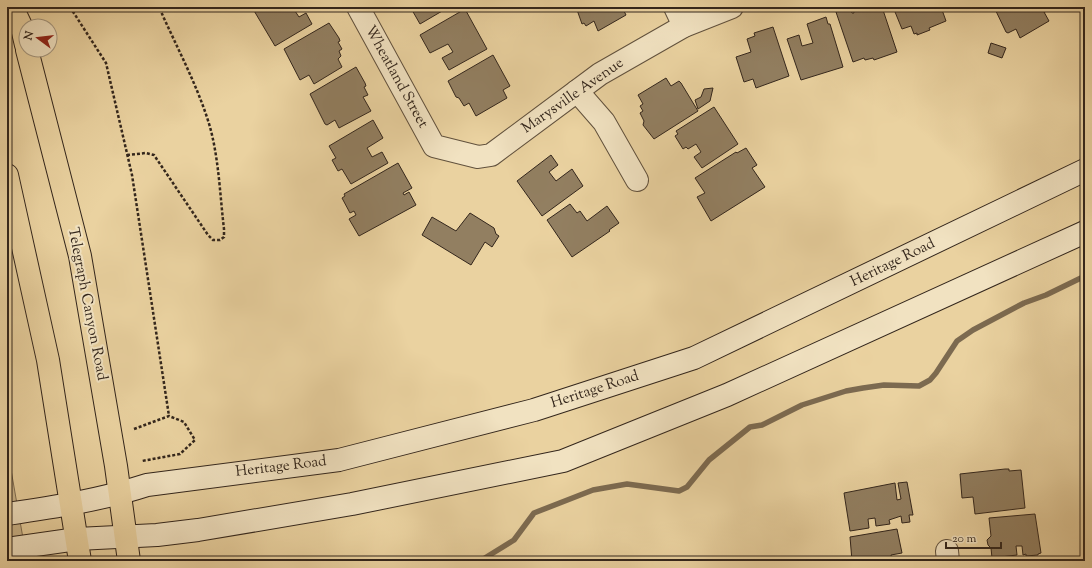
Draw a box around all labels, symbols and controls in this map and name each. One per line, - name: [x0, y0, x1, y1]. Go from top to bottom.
- north arrow: [18, 18, 58, 58]
- street label: Wheatland Street: [359, 22, 433, 132]
- text: N: [20, 29, 38, 43]
- street label: Marysville Avenue: [518, 53, 628, 139]
- street label: Telegraph Canyon Road: [62, 226, 112, 383]
- street label: Heritage Road: [847, 233, 939, 293]
- street label: Heritage Road: [548, 366, 642, 414]
- street label: Heritage Road: [234, 451, 328, 483]
- scale bar: [946, 524, 1001, 550]
- text: 20 m: [952, 530, 977, 548]

